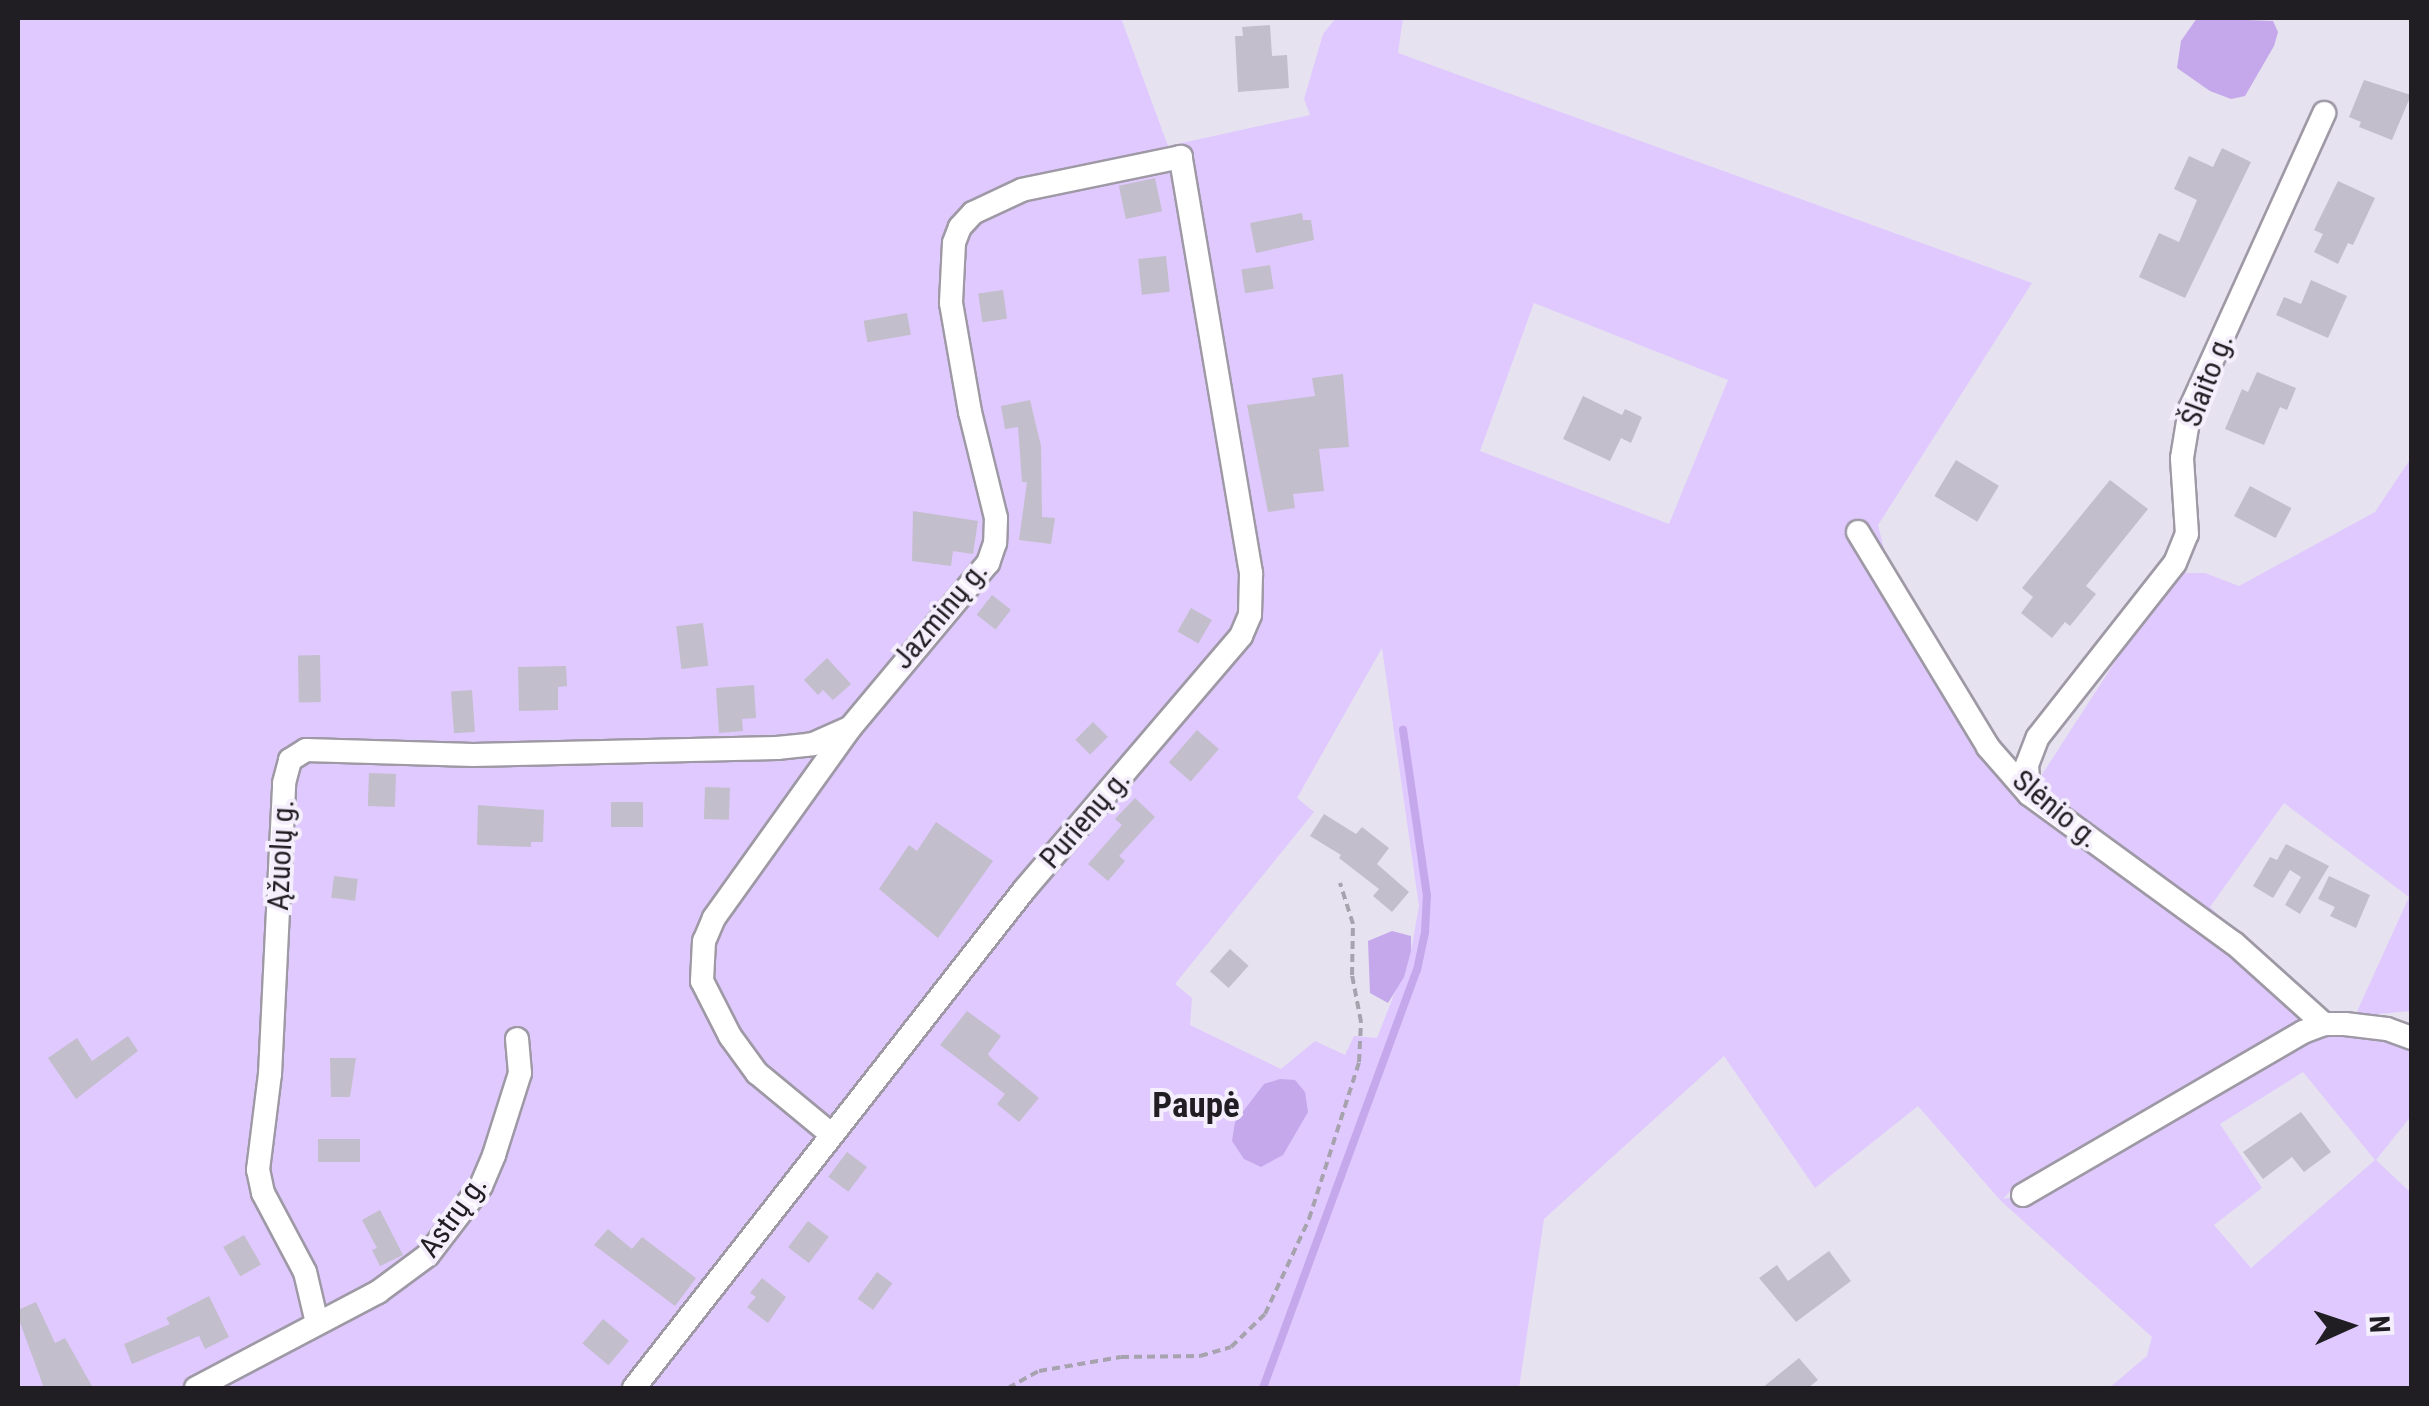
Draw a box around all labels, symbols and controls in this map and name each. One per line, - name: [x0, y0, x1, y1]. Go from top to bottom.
- street label: Šlaito g.: [2173, 328, 2241, 432]
- street label: Jazminų g.: [884, 554, 996, 676]
- street label: Purienų g.: [1032, 762, 1138, 876]
- street label: Slėnio g.: [2005, 762, 2107, 856]
- street label: Ąžuolų g.: [260, 799, 302, 911]
- district label: Paupė: [1152, 1085, 1240, 1127]
- street label: Astrų g.: [411, 1168, 495, 1264]
- north arrow: [2299, 1276, 2399, 1376]
- text: N: [2363, 1315, 2396, 1334]

